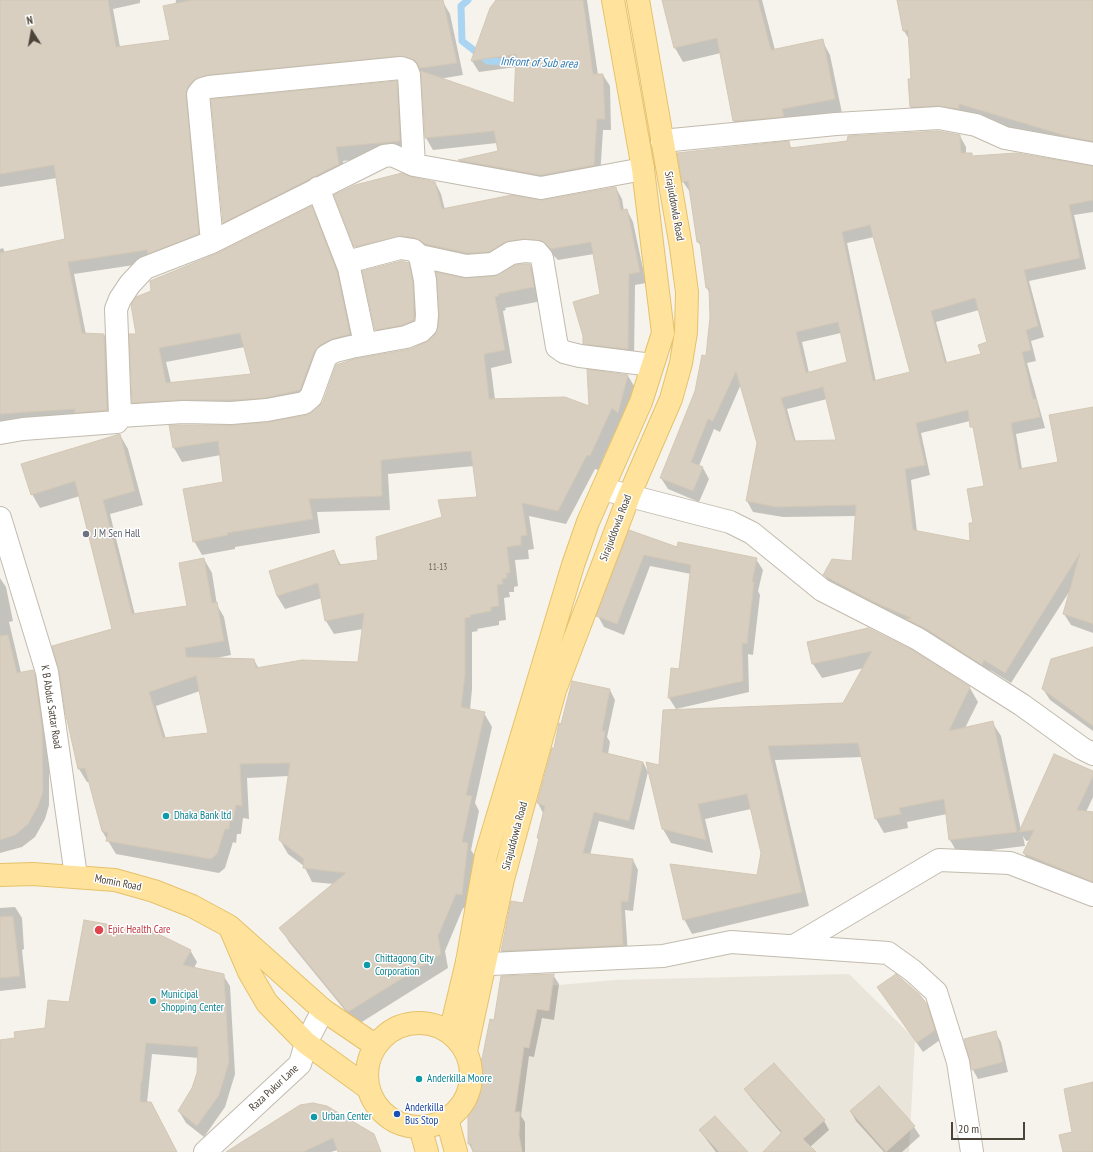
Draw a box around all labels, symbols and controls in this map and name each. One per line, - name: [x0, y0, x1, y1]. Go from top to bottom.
- north arrow: [12, 12, 52, 52]
- text: N: [25, 13, 34, 28]
- water label: Infront of Sub area: [500, 54, 578, 72]
- street label: Sirajuddowla Road: [661, 170, 687, 242]
- street label: Sirajuddowla Road: [597, 493, 635, 563]
- place label: J M Sen Hall: [94, 527, 140, 541]
- marker: J M Sen Hall: [81, 529, 91, 539]
- house number: 11-13: [429, 562, 447, 572]
- street label: K B Abdus Sattar Road: [38, 664, 64, 750]
- street label: Sirajuddowla Road: [500, 800, 530, 872]
- place label: Dhaka Bank ltd: [174, 809, 231, 823]
- marker: Dhaka Bank ltd: [161, 811, 171, 821]
- street label: Momin Road: [94, 872, 142, 894]
- place label: Epic Health Care: [108, 923, 171, 937]
- marker: Epic Health Care: [93, 924, 105, 936]
- place label: Chittagong City Corporation: [375, 952, 434, 978]
- marker: Chittagong City Corporation: [362, 960, 372, 970]
- place label: Municipal Shopping Center: [161, 988, 224, 1014]
- marker: Municipal Shopping Center: [148, 996, 158, 1006]
- street label: Raza Pukur Lane: [247, 1062, 301, 1114]
- place label: Anderkilla Moore: [427, 1072, 492, 1086]
- marker: Anderkilla Moore: [414, 1074, 424, 1084]
- place label: Anderkilla Bus Stop: [405, 1101, 444, 1127]
- marker: Anderkilla Bus Stop: [392, 1109, 402, 1119]
- place label: Urban Center: [322, 1110, 372, 1124]
- marker: Urban Center: [309, 1112, 319, 1122]
- scale bar: [953, 1114, 1027, 1140]
- text: 20 m: [958, 1121, 979, 1136]

